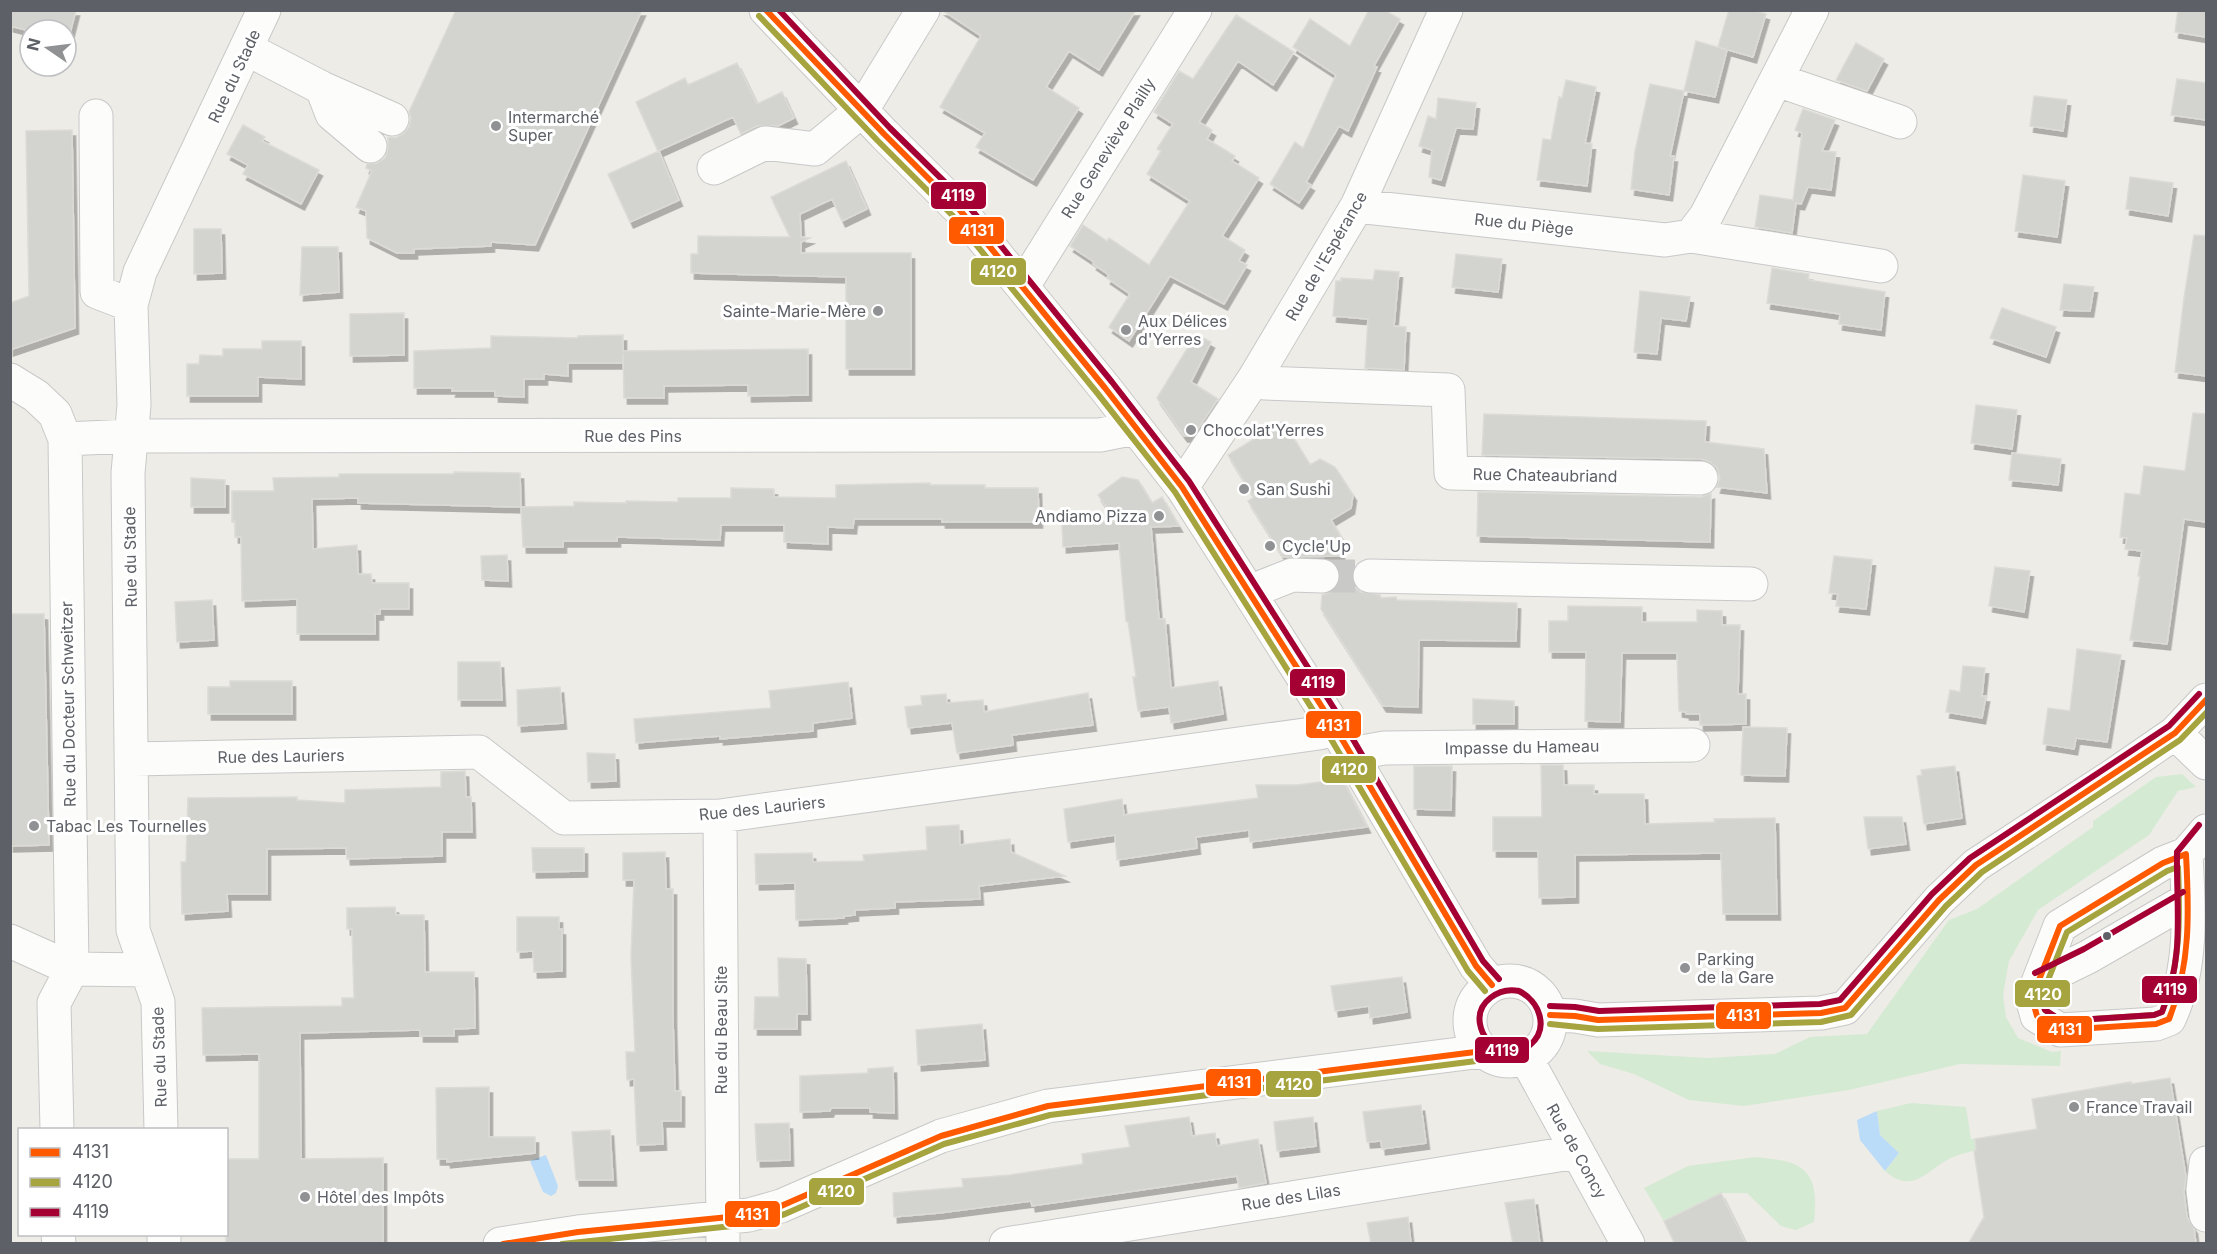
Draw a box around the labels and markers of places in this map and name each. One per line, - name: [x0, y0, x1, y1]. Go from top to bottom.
- place label: Intermarché Super: [508, 107, 599, 145]
- marker: Intermarché Super: [489, 119, 503, 133]
- place label: Sainte-Marie-Mère: [723, 301, 866, 321]
- marker: Sainte-Marie-Mère: [871, 304, 885, 318]
- place label: Aux Délices d'Yerres: [1138, 311, 1227, 349]
- marker: Aux Délices d'Yerres: [1119, 323, 1133, 337]
- place label: Chocolat'Yerres: [1203, 420, 1324, 440]
- marker: Chocolat'Yerres: [1184, 423, 1198, 437]
- place label: San Sushi: [1256, 479, 1331, 499]
- marker: San Sushi: [1237, 482, 1251, 496]
- place label: Andiamo Pizza: [1035, 506, 1147, 526]
- marker: Andiamo Pizza: [1152, 509, 1166, 523]
- place label: Cycle'Up: [1282, 536, 1351, 556]
- marker: Cycle'Up: [1263, 539, 1277, 553]
- place label: Tabac Les Tournelles: [46, 816, 207, 836]
- marker: Tabac Les Tournelles: [27, 819, 41, 833]
- unlabelled marker: [2101, 930, 2113, 942]
- place label: Parking de la Gare: [1697, 949, 1774, 987]
- marker: Parking de la Gare: [1678, 961, 1692, 975]
- place label: France Travail: [2086, 1097, 2192, 1117]
- marker: France Travail: [2067, 1100, 2081, 1114]
- place label: Hôtel des Impôts: [317, 1187, 445, 1207]
- marker: Hôtel des Impôts: [298, 1190, 312, 1204]

